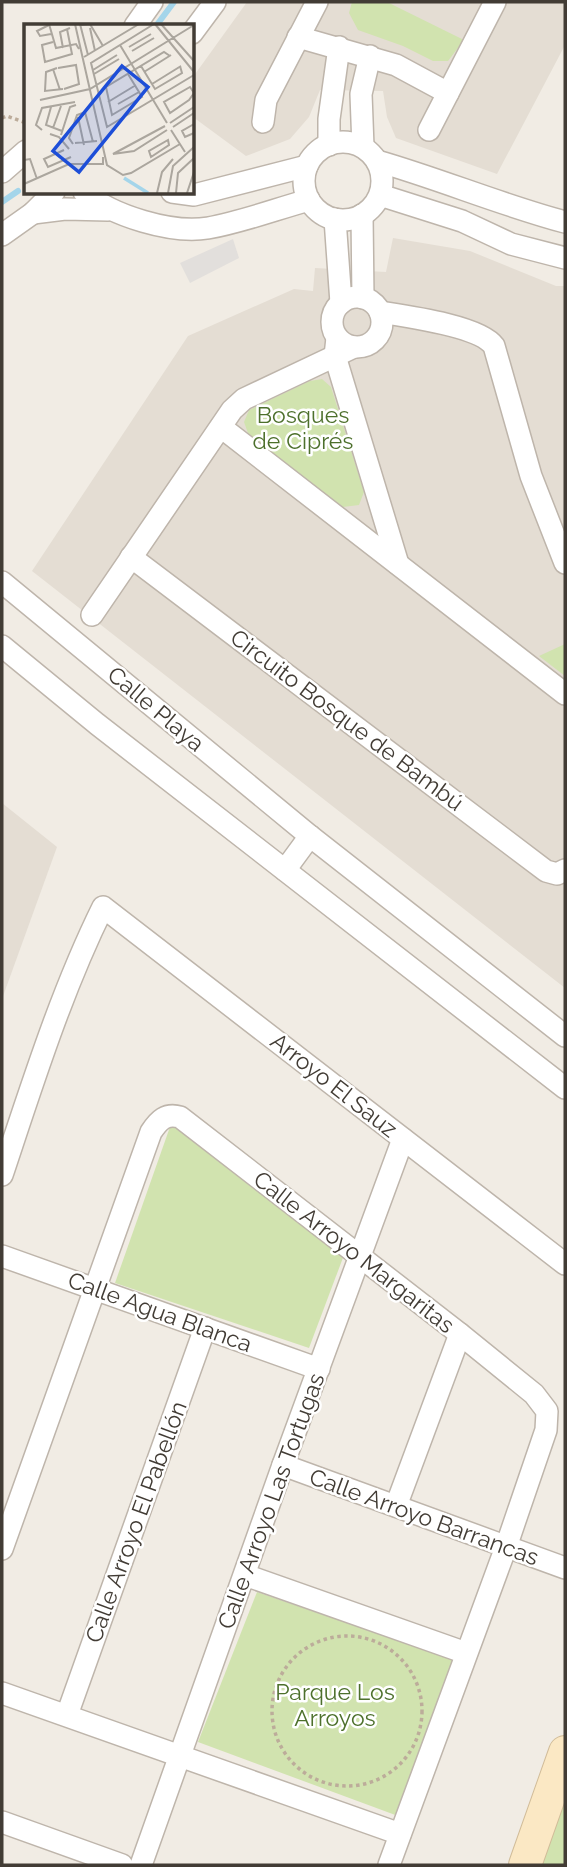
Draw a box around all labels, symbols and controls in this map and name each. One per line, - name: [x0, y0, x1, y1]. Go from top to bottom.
- inset map: [24, 24, 194, 194]
- park label: Bosques de Ciprés: [253, 401, 353, 454]
- street label: Circuito Bosque de Bambú: [225, 623, 469, 816]
- street label: Calle Playa: [103, 660, 210, 757]
- street label: Arroyo El Sauz: [266, 1027, 403, 1142]
- street label: Calle Arroyo Margaritas: [249, 1165, 460, 1338]
- street label: Calle Agua Blanca: [65, 1266, 256, 1357]
- street label: Calle Arroyo Las Tortugas: [212, 1369, 329, 1632]
- street label: Calle Arroyo El Pabellón: [79, 1397, 192, 1646]
- street label: Calle Arroyo Barrancas: [306, 1462, 542, 1571]
- park label: Parque Los Arroyos: [275, 1678, 395, 1731]

